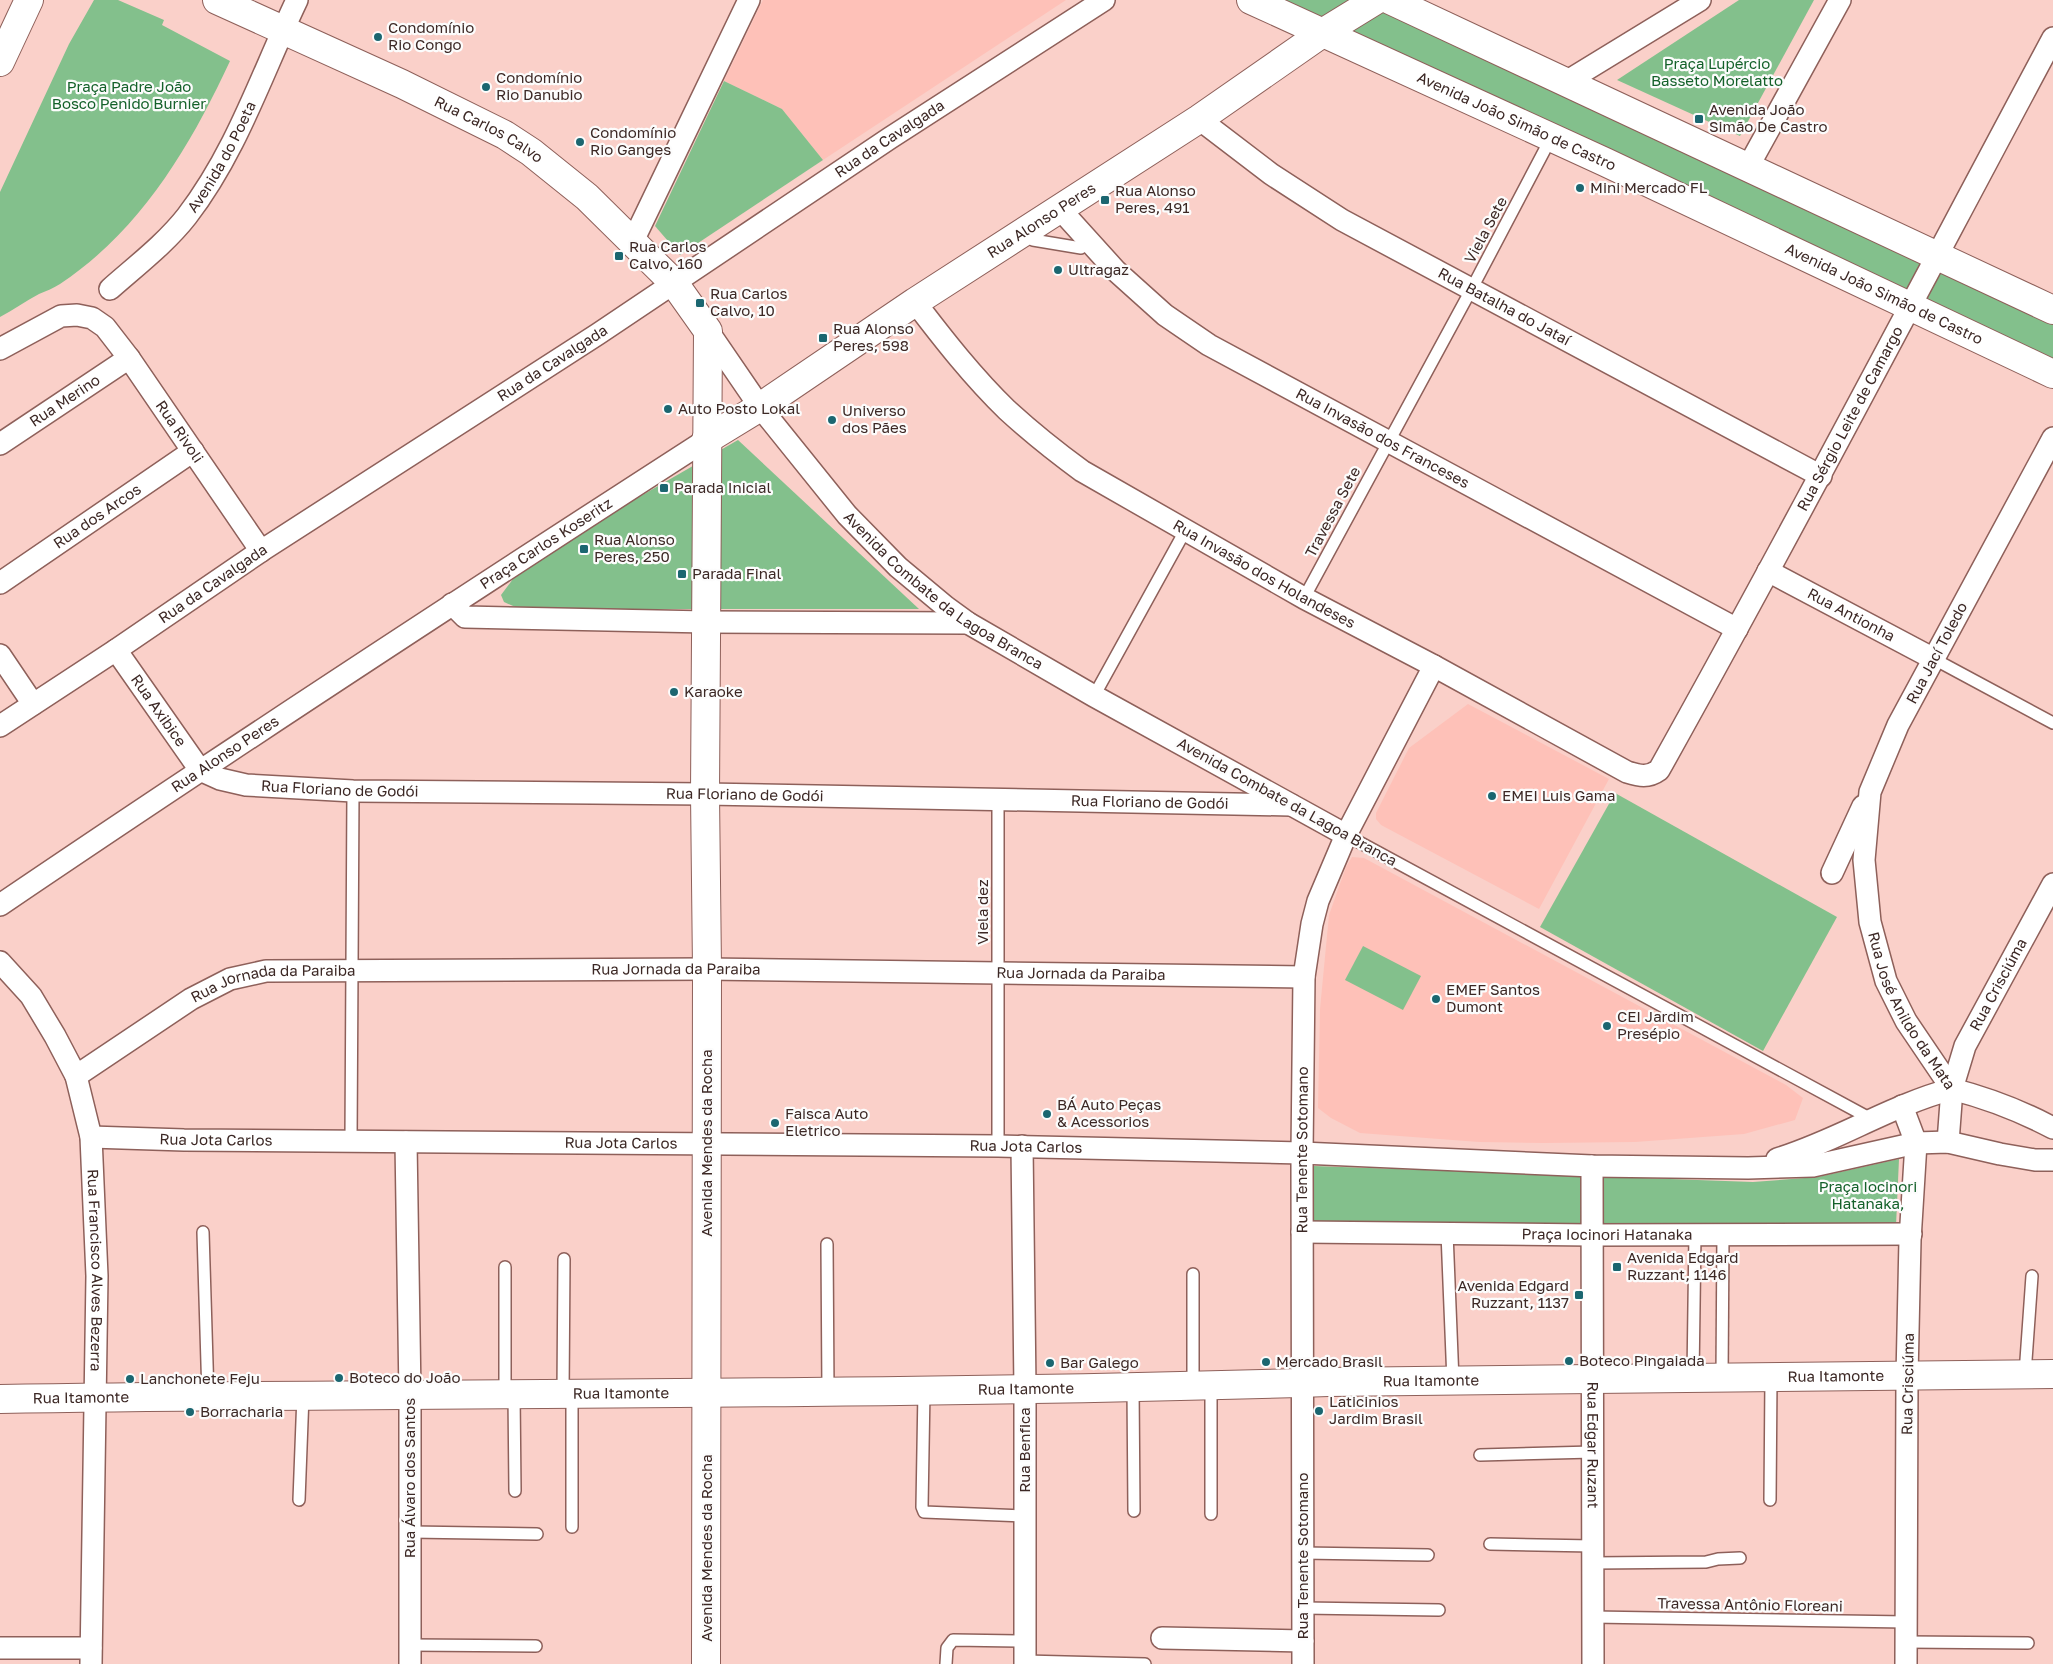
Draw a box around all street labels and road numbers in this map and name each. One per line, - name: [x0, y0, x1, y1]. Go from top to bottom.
- street label: Avenida João Simão de Castro: [1415, 67, 1619, 174]
- street label: Rua Carlos Calvo: [432, 91, 547, 166]
- street label: Rua da Cavalgada: [831, 95, 947, 181]
- street label: Avenida do Poeta: [183, 98, 259, 216]
- street label: Rua Alonso Peres: [983, 178, 1099, 261]
- street label: Viela Sete: [1460, 193, 1510, 266]
- street label: Avenida João Simão de Castro: [1783, 239, 1986, 348]
- street label: Rua Batalha do Jataí: [1435, 263, 1575, 349]
- street label: Rua da Cavalgada: [493, 320, 611, 405]
- street label: Rua Sérgio Leite de Camargo: [1793, 323, 1906, 514]
- street label: Rua Merino: [26, 370, 103, 430]
- street label: Rua Invasão dos Franceses: [1293, 383, 1473, 491]
- street label: Rua Rivoli: [153, 397, 208, 466]
- street label: Travessa Sete: [1301, 463, 1364, 560]
- street label: Rua dos Arcos: [50, 479, 144, 552]
- street label: Praça Carlos Koseritz: [476, 493, 615, 592]
- street label: Avenida Combate da Lagoa Branca: [841, 507, 1047, 673]
- street label: Rua Invasão dos Holandeses: [1170, 515, 1359, 631]
- street label: Rua da Cavalgada: [155, 540, 270, 626]
- street label: Rua Antionha: [1805, 584, 1898, 645]
- street label: Rua Jací Toledo: [1902, 599, 1970, 706]
- street label: Rua Axibice: [128, 670, 191, 750]
- street label: Rua Alonso Peres: [167, 711, 282, 795]
- street label: Avenida Combate da Lagoa Branca: [1175, 733, 1400, 869]
- street label: Rua Floriano de Godói: [261, 776, 419, 800]
- street label: Rua Floriano de Godói: [666, 784, 824, 804]
- street label: Rua Floriano de Godói: [1071, 791, 1229, 812]
- street label: Viela dez: [973, 879, 991, 945]
- street label: Rua José Anildo da Mata: [1865, 930, 1960, 1092]
- street label: Rua Crisciúma: [1965, 935, 2030, 1033]
- street label: Rua Jornada da Paraiba: [591, 959, 761, 978]
- street label: Rua Jornada da Paraiba: [187, 961, 356, 1006]
- street label: Rua Jornada da Paraiba: [996, 963, 1166, 983]
- street label: Avenida Mendes da Rocha: [697, 1049, 715, 1237]
- street label: Rua Tenente Sotomano: [1292, 1066, 1311, 1234]
- street label: Rua Jota Carlos: [159, 1129, 273, 1149]
- street label: Rua Jota Carlos: [564, 1133, 678, 1152]
- street label: Rua Jota Carlos: [969, 1136, 1083, 1156]
- street label: Rua Francisco Alves Bezerra: [84, 1169, 107, 1372]
- street label: Praça Iocinori Hatanaka: [1521, 1224, 1693, 1243]
- street label: Rua Crisciúma: [1897, 1333, 1917, 1435]
- street label: Rua Itamonte: [1787, 1366, 1884, 1385]
- street label: Rua Itamonte: [1382, 1370, 1480, 1389]
- street label: Rua Itamonte: [978, 1378, 1075, 1398]
- street label: Rua Edgar Ruzant: [1584, 1381, 1603, 1509]
- street label: Rua Itamonte: [573, 1383, 670, 1402]
- street label: Rua Itamonte: [33, 1387, 130, 1407]
- street label: Rua Álvaro dos Santos: [400, 1398, 418, 1558]
- street label: Rua Benfica: [1015, 1407, 1033, 1493]
- street label: Avenida Mendes da Rocha: [697, 1454, 715, 1642]
- street label: Rua Tenente Sotomano: [1293, 1473, 1311, 1639]
- street label: Travessa Antônio Floreani: [1657, 1593, 1843, 1615]

